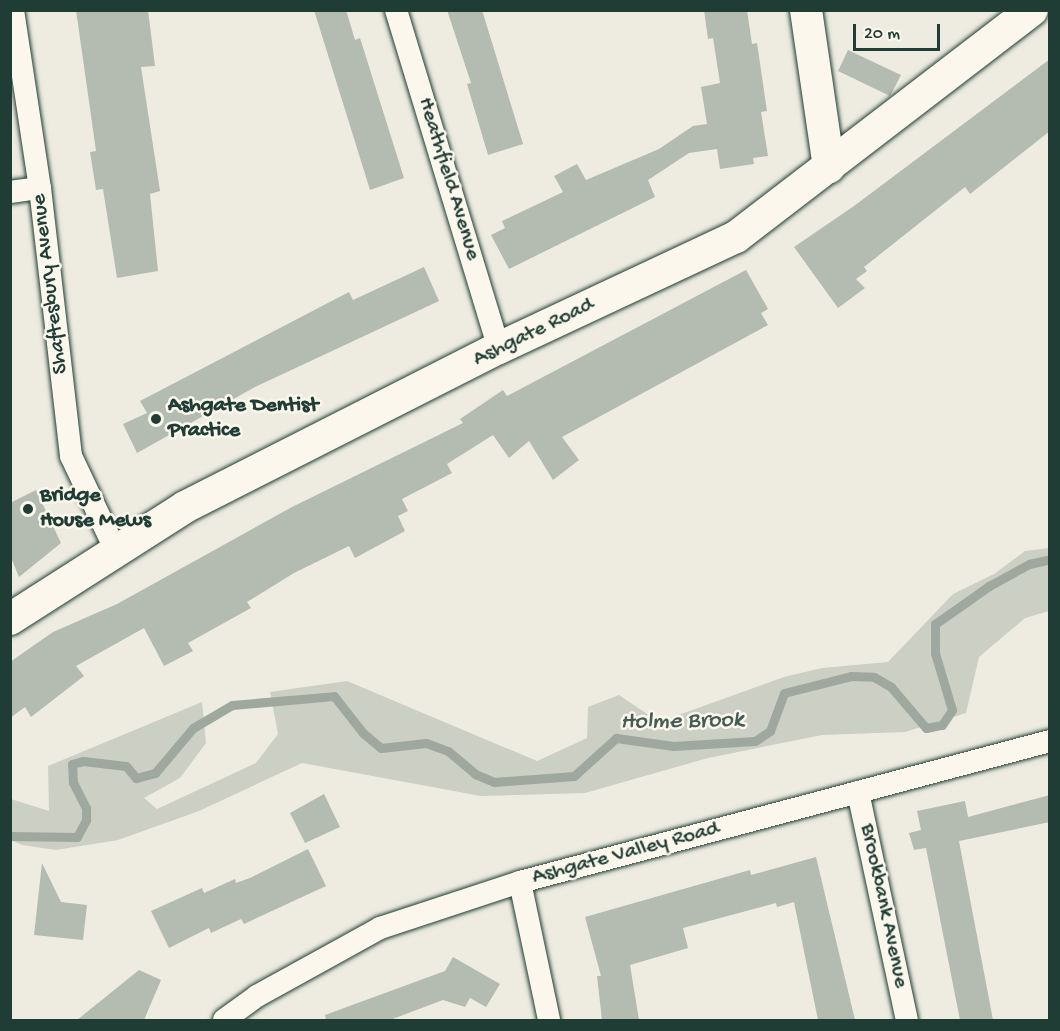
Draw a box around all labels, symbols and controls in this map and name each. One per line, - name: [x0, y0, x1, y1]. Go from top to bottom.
- scale bar: [856, 12, 943, 50]
- text: 20 m: [864, 24, 900, 45]
- street label: Heathfield Avenue: [411, 94, 485, 264]
- street label: Shaftesbury Avenue: [27, 192, 75, 376]
- street label: Ashgate Road: [469, 292, 599, 374]
- place label: Ashgate Dentist Practice: [168, 393, 318, 445]
- marker: Ashgate Dentist Practice: [149, 412, 163, 426]
- place label: Bridge House Mews: [40, 483, 151, 534]
- marker: Bridge House Mews: [21, 502, 35, 516]
- water label: Holme Brook: [620, 707, 744, 737]
- street label: Ashgate Valley Road: [529, 816, 723, 892]
- street label: Brookbank Avenue: [853, 822, 913, 990]

